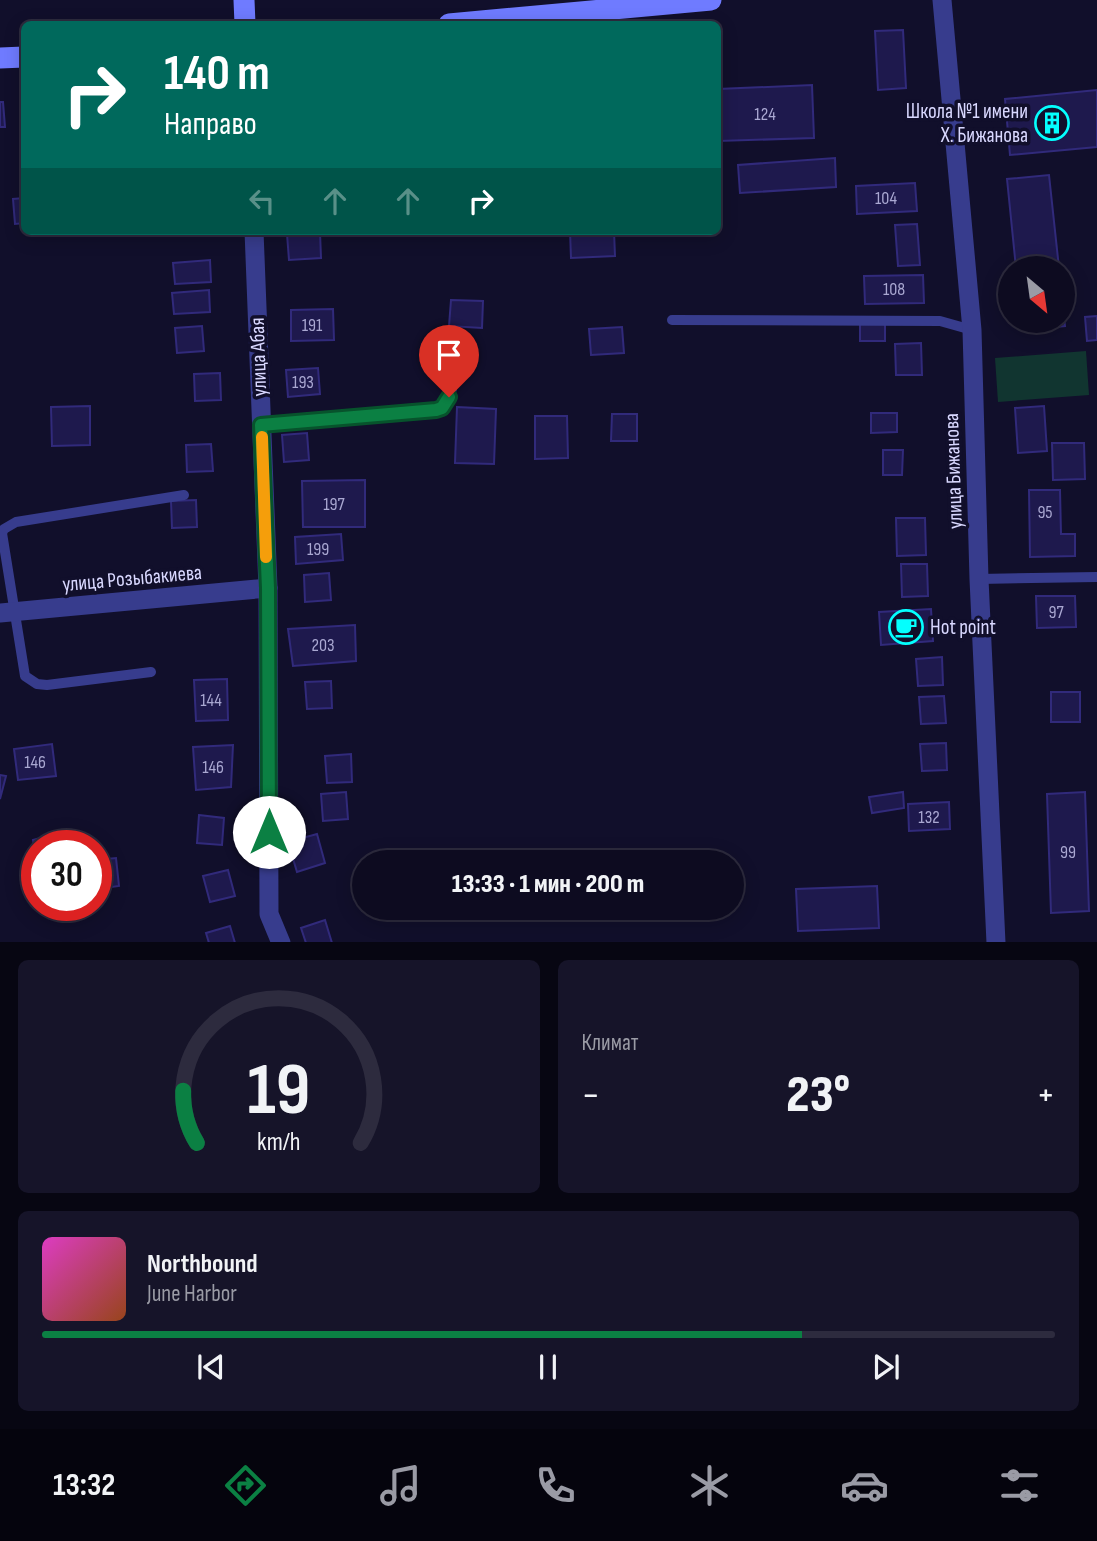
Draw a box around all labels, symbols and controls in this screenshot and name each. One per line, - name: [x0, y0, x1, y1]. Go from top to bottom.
- text: 140 m: [164, 45, 270, 104]
- icon: right: [49, 49, 140, 140]
- place label: Школа №1 имени Х. Бижанова: [906, 99, 1028, 148]
- house number: 124: [754, 104, 776, 125]
- building icon: Школа №1 имени Х. Бижанова: [1033, 104, 1071, 142]
- text: Направо: [164, 105, 257, 144]
- icon: left: [243, 182, 281, 220]
- icon: ahead: [316, 182, 354, 220]
- icon: ahead: [389, 182, 427, 220]
- icon: right: [462, 182, 500, 220]
- house number: 104: [875, 188, 897, 209]
- north arrow: [998, 256, 1074, 332]
- map controls: [998, 256, 1075, 333]
- house number: 108: [883, 279, 905, 300]
- house number: 191: [302, 315, 323, 336]
- street label: улица Абая: [245, 317, 272, 397]
- pin: [419, 325, 479, 397]
- icon: arrive: [430, 336, 468, 374]
- house number: 193: [292, 372, 314, 393]
- street label: улица Бижанова: [939, 413, 968, 529]
- house number: 197: [323, 494, 346, 515]
- house number: 95: [1037, 502, 1053, 523]
- house number: 199: [307, 539, 329, 560]
- street label: улица Розыбакиева: [61, 560, 203, 597]
- house number: 97: [1048, 602, 1064, 623]
- cafe icon: Hot point: [887, 608, 925, 646]
- place label: Hot point: [930, 615, 996, 640]
- house number: 203: [312, 635, 335, 656]
- house number: 144: [200, 690, 222, 711]
- house number: 146: [24, 752, 46, 773]
- house number: 146: [202, 757, 224, 778]
- position arrow: [232, 795, 306, 869]
- house number: 132: [918, 807, 940, 828]
- speed limit sign: 30: [21, 830, 112, 921]
- house number: 99: [1060, 842, 1076, 863]
- text: 13:33 · 1 мин · 200 m: [452, 869, 644, 900]
- text: Климат: [582, 1029, 639, 1057]
- text: 19: [247, 1047, 310, 1135]
- text: 23°: [786, 1064, 850, 1127]
- text: −: [582, 1073, 600, 1118]
- text: +: [1036, 1073, 1055, 1118]
- text: km/h: [257, 1126, 300, 1157]
- text: Northbound: [147, 1249, 258, 1280]
- text: June Harbor: [147, 1280, 237, 1308]
- icon: previous: [192, 1348, 230, 1386]
- icon: pause: [529, 1348, 567, 1386]
- icon: next: [867, 1348, 905, 1386]
- icon: directions: [221, 1461, 270, 1510]
- icon: music: [376, 1461, 425, 1510]
- icon: phone: [531, 1461, 580, 1510]
- icon: climate: [685, 1461, 734, 1510]
- icon: car: [840, 1461, 889, 1510]
- icon: filters: [995, 1461, 1044, 1510]
- text: 13:32: [53, 1466, 115, 1505]

